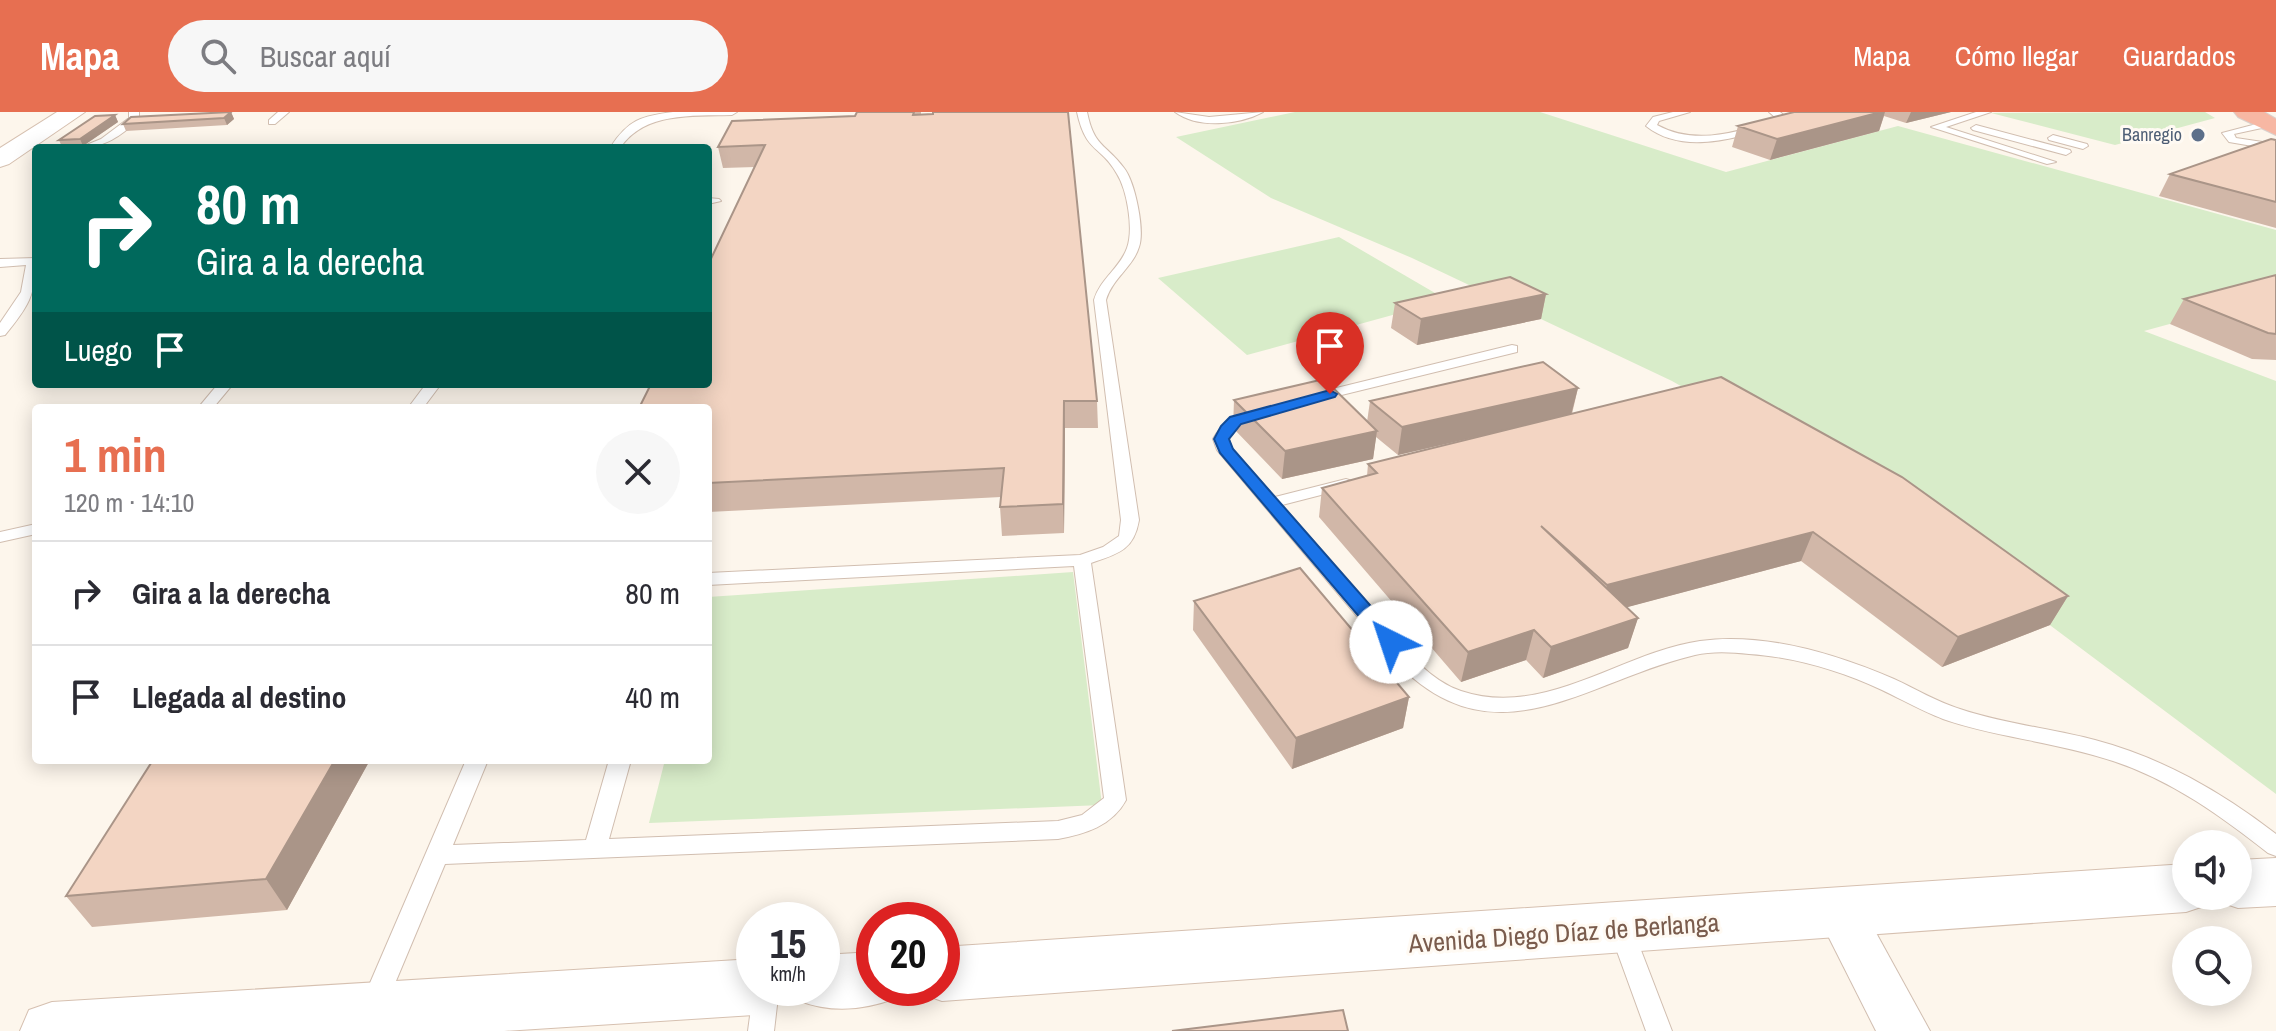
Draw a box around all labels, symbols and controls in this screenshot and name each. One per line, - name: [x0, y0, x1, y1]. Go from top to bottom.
- search box: [168, 20, 728, 92]
- text: Mapa: [40, 31, 120, 82]
- icon: search: [196, 34, 240, 78]
- text: Buscar aquí: [260, 36, 391, 76]
- text: Mapa: [1853, 37, 1911, 75]
- text: Cómo llegar: [1955, 37, 2078, 75]
- text: Guardados: [2122, 37, 2236, 75]
- place label: Banregio: [2122, 122, 2182, 147]
- marker: Banregio: [2189, 126, 2207, 144]
- text: 80 m: [196, 166, 301, 241]
- icon: right: [64, 176, 168, 280]
- text: Gira a la derecha: [196, 238, 424, 286]
- pin: [1296, 312, 1364, 394]
- icon: arrive: [1308, 324, 1352, 368]
- icon: arrive: [148, 328, 192, 372]
- text: Luego: [64, 330, 132, 370]
- text: 1 min: [64, 422, 167, 487]
- button: close: [596, 430, 680, 514]
- text: 120 m · 14:10: [64, 485, 194, 520]
- icon: right: [64, 571, 108, 615]
- text: Gira a la derecha: [132, 573, 330, 613]
- text: 80 m: [625, 573, 680, 613]
- position arrow: [1349, 600, 1433, 684]
- icon: arrive: [64, 675, 108, 719]
- text: Llegada al destino: [132, 677, 347, 717]
- text: 40 m: [625, 677, 680, 717]
- map controls: [2172, 830, 2252, 1006]
- button: sound: [2172, 830, 2252, 910]
- speed limit sign: 20: [856, 902, 960, 1006]
- street label: Avenida Diego Díaz de Berlanga: [1406, 904, 1721, 961]
- text: 15: [770, 917, 806, 970]
- button: search: [2172, 926, 2252, 1006]
- text: km/h: [770, 960, 806, 987]

